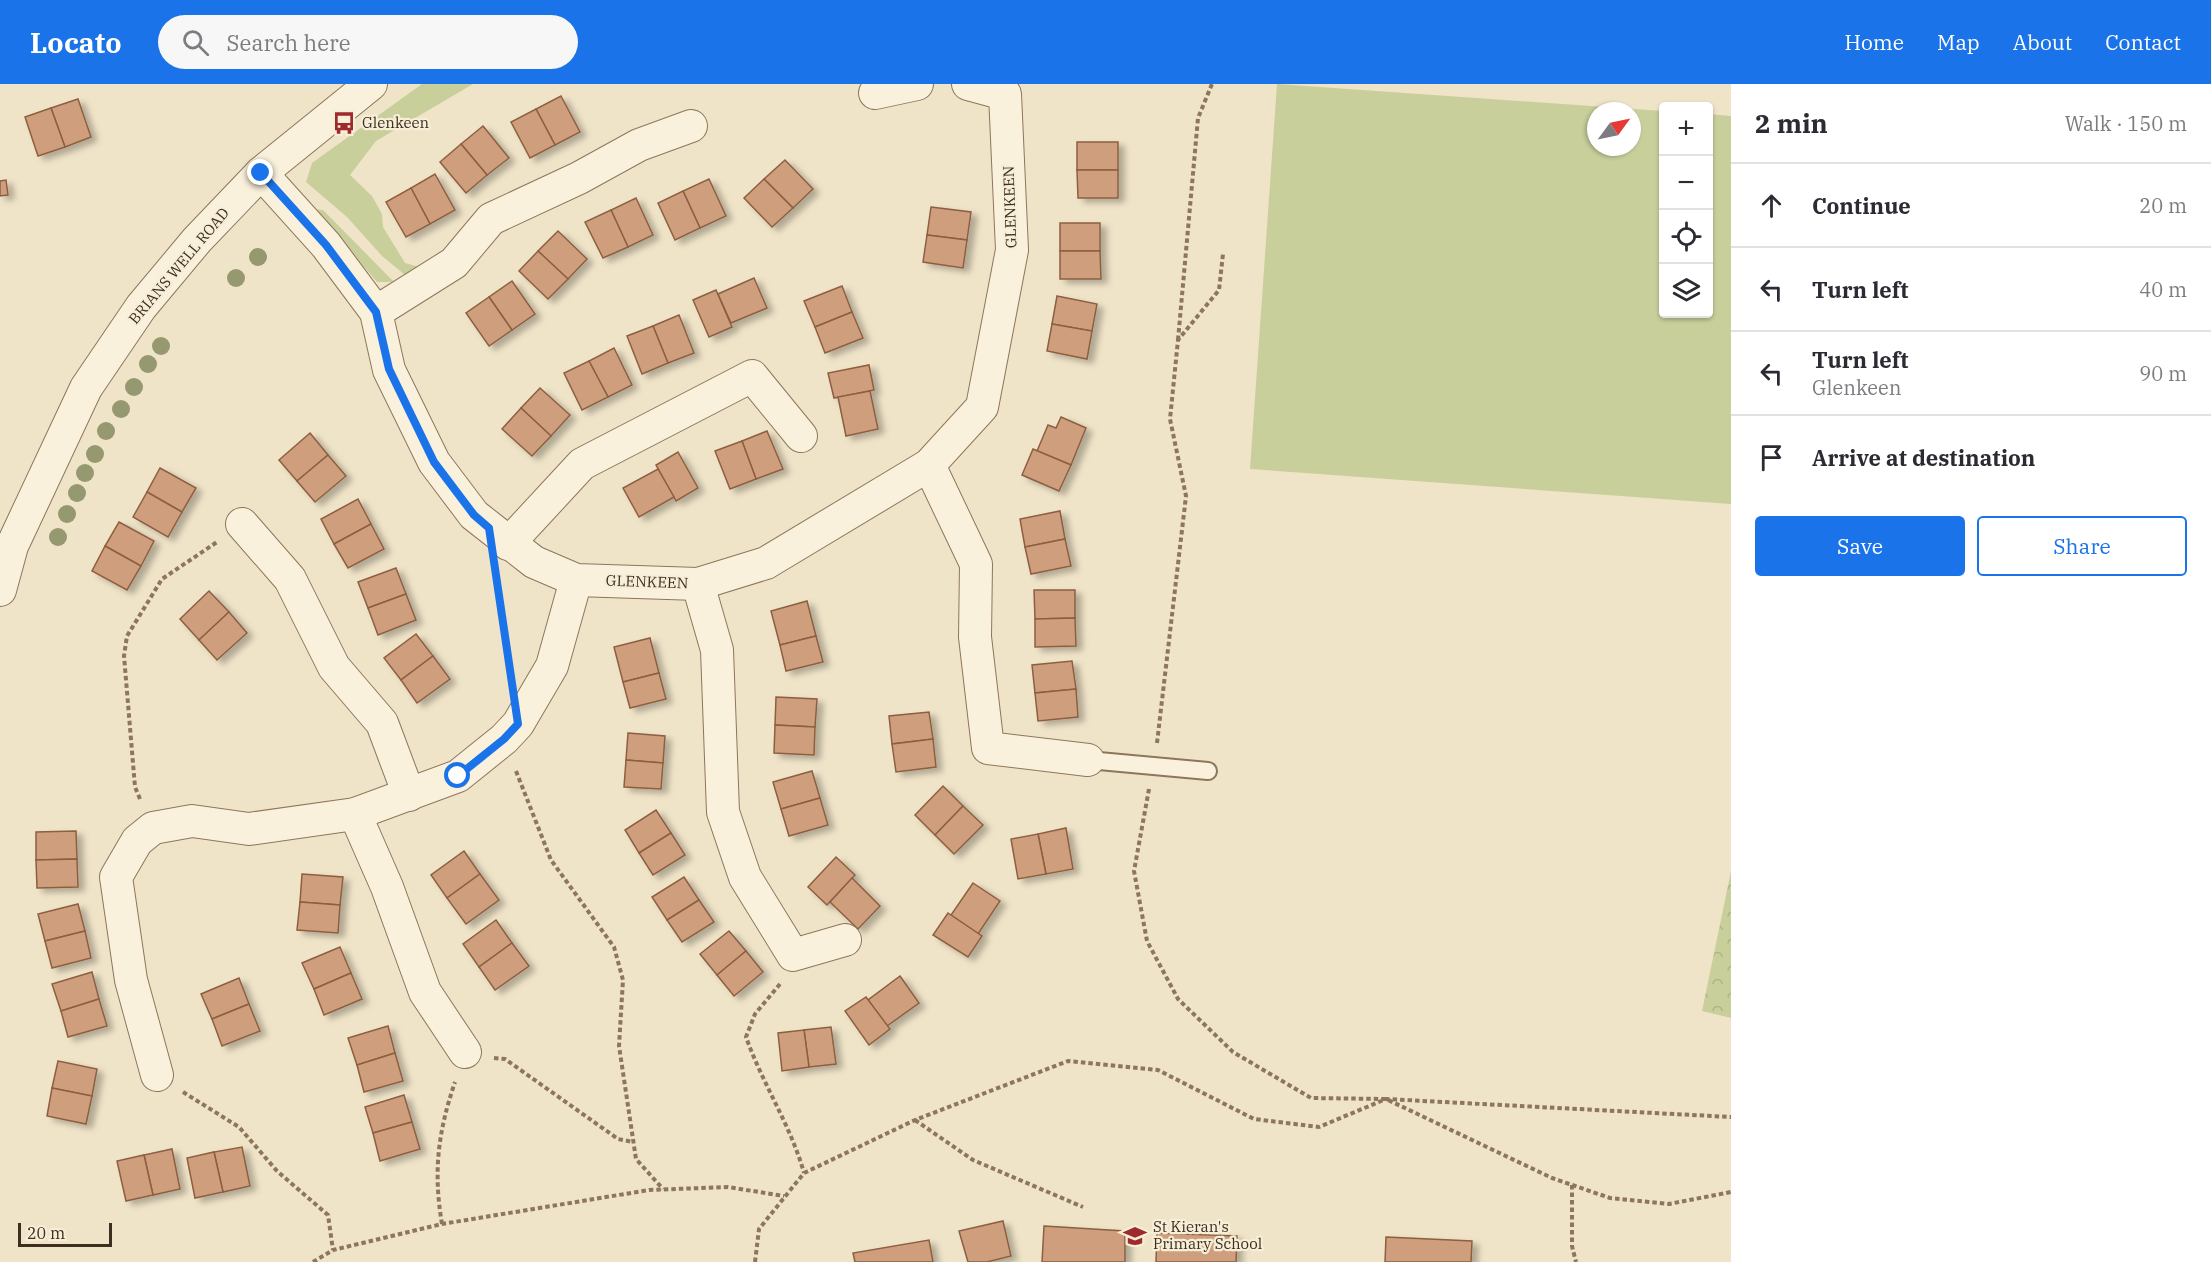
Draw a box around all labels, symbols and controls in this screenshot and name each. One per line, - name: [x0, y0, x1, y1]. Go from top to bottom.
- search box: [158, 15, 578, 69]
- text: Locato: [30, 24, 122, 61]
- icon: search: [179, 26, 212, 59]
- text: Search here: [227, 28, 351, 57]
- text: Home: [1844, 28, 1904, 56]
- text: Map: [1937, 28, 1980, 56]
- text: About: [2013, 28, 2072, 56]
- text: Contact: [2105, 28, 2181, 56]
- north arrow: [1587, 102, 1641, 156]
- map controls: [1659, 102, 1713, 318]
- button: +: [1659, 102, 1713, 156]
- text: 2 min: [1755, 106, 1828, 140]
- bus stop icon: Glenkeen: [331, 110, 357, 136]
- text: Walk · 150 m: [2065, 110, 2187, 137]
- place label: Glenkeen: [362, 113, 430, 132]
- button: −: [1659, 156, 1713, 210]
- route end: [247, 159, 273, 185]
- street label: GLENKEEN: [999, 165, 1020, 249]
- icon: ahead: [1755, 189, 1788, 222]
- text: Continue: [1812, 191, 1911, 220]
- text: 20 m: [2139, 192, 2187, 219]
- street label: BRIANS WELL ROAD: [124, 204, 233, 328]
- button: locate: [1659, 210, 1713, 264]
- button: layers: [1659, 264, 1713, 318]
- icon: left: [1755, 273, 1788, 306]
- text: Turn left: [1812, 275, 1908, 304]
- text: 40 m: [2139, 276, 2187, 303]
- text: Turn left: [1812, 345, 1908, 374]
- icon: left: [1755, 357, 1788, 390]
- text: 90 m: [2139, 360, 2187, 387]
- text: Glenkeen: [1812, 374, 1902, 401]
- icon: arrive: [1755, 441, 1788, 474]
- text: Arrive at destination: [1812, 443, 2035, 472]
- button: Save: [1755, 516, 1965, 576]
- button: Share: [1977, 516, 2187, 576]
- street label: GLENKEEN: [605, 571, 689, 592]
- route start: [444, 762, 470, 788]
- place label: St Kieran's Primary School: [1153, 1217, 1262, 1253]
- scale bar: [18, 1220, 112, 1248]
- text: 20 m: [27, 1223, 65, 1243]
- school or university icon: St Kieran's Primary School: [1122, 1223, 1148, 1249]

